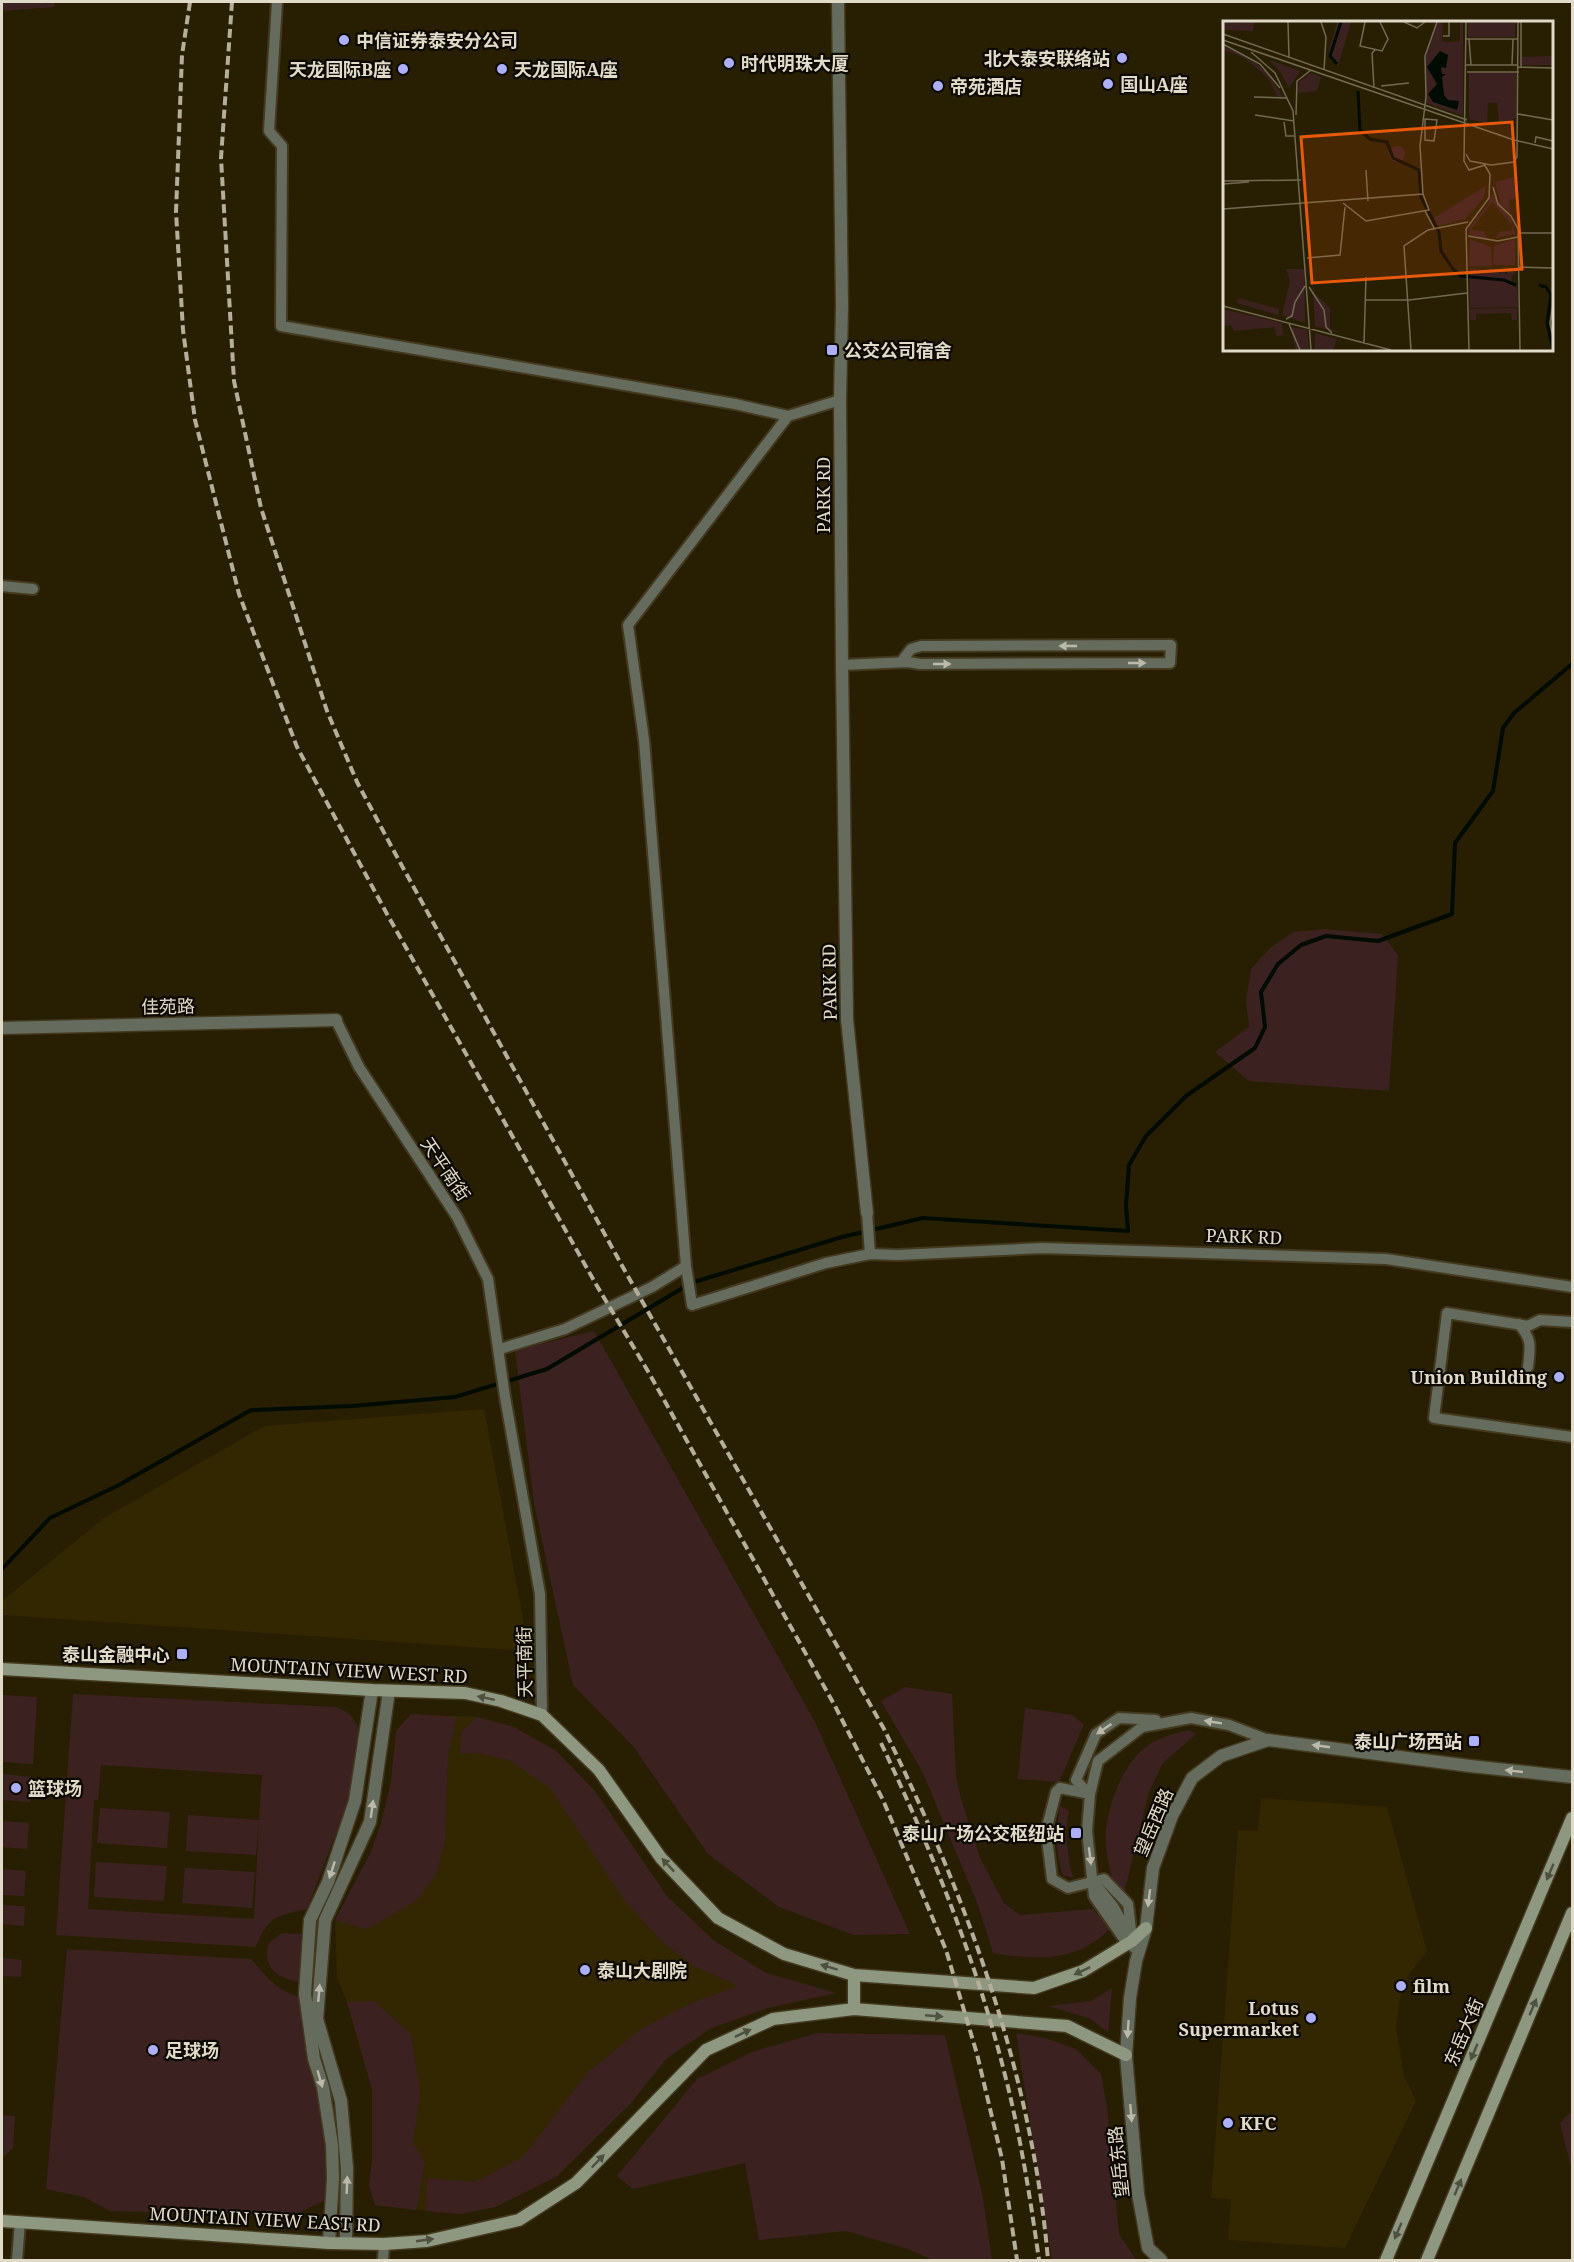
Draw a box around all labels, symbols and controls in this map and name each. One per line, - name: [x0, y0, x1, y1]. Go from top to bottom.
- inset map: [1223, 21, 1553, 351]
- place label: 中信证券泰安分公司: [356, 28, 518, 52]
- marker: 中信证券泰安分公司: [337, 33, 351, 47]
- place label: 北大泰安联络站: [984, 46, 1110, 70]
- place label: 时代明珠大厦: [741, 51, 849, 75]
- marker: 北大泰安联络站: [1115, 51, 1129, 65]
- marker: 时代明珠大厦: [722, 56, 736, 70]
- place label: 天龙国际B座: [289, 57, 391, 81]
- place label: 天龙国际A座: [514, 57, 618, 81]
- marker: 天龙国际B座: [396, 62, 410, 76]
- marker: 天龙国际A座: [495, 62, 509, 76]
- place label: 国山A座: [1120, 72, 1188, 96]
- place label: 帝苑酒店: [950, 74, 1022, 98]
- marker: 国山A座: [1101, 77, 1115, 91]
- marker: 帝苑酒店: [931, 79, 945, 93]
- place label: 公交公司宿舍: [844, 338, 952, 362]
- marker: 公交公司宿舍: [825, 343, 839, 357]
- street label: PARK RD: [811, 457, 835, 533]
- one-way arrow: [1058, 641, 1077, 650]
- one-way arrow: [1128, 658, 1147, 668]
- one-way arrow: [933, 659, 952, 669]
- street label: PARK RD: [816, 943, 842, 1021]
- street label: 佳苑路: [141, 994, 195, 1018]
- street label: 天平南街: [416, 1132, 476, 1206]
- street label: PARK RD: [1205, 1223, 1283, 1249]
- place label: Union Building: [1411, 1365, 1548, 1389]
- marker: Union Building: [1552, 1370, 1566, 1384]
- street label: 天平南街: [511, 1626, 537, 1698]
- place label: 泰山金融中心: [62, 1642, 170, 1666]
- marker: 泰山金融中心: [175, 1647, 189, 1661]
- street label: MOUNTAIN VIEW WEST RD: [230, 1652, 468, 1688]
- one-way arrow: [476, 1693, 495, 1702]
- one-way arrow: [1203, 1717, 1222, 1726]
- one-way arrow: [1096, 1723, 1113, 1734]
- place label: 泰山广场西站: [1354, 1729, 1462, 1753]
- marker: 泰山广场西站: [1467, 1734, 1481, 1748]
- one-way arrow: [1311, 1741, 1330, 1750]
- one-way arrow: [1505, 1766, 1524, 1776]
- place label: 篮球场: [28, 1776, 82, 1800]
- marker: 篮球场: [9, 1781, 23, 1795]
- street label: 望岳西路: [1128, 1784, 1178, 1860]
- one-way arrow: [368, 1799, 377, 1818]
- place label: 泰山广场公交枢纽站: [902, 1821, 1064, 1845]
- marker: 泰山广场公交枢纽站: [1069, 1826, 1083, 1840]
- one-way arrow: [1085, 1847, 1094, 1866]
- one-way arrow: [662, 1858, 675, 1873]
- one-way arrow: [327, 1861, 336, 1879]
- one-way arrow: [1545, 1863, 1554, 1881]
- one-way arrow: [1145, 1889, 1154, 1908]
- place label: 泰山大剧院: [597, 1958, 687, 1982]
- one-way arrow: [820, 1962, 838, 1972]
- marker: 泰山大剧院: [578, 1963, 592, 1977]
- one-way arrow: [1073, 1966, 1090, 1975]
- place label: film: [1413, 1974, 1450, 1998]
- marker: film: [1394, 1979, 1408, 1993]
- one-way arrow: [314, 1984, 324, 2003]
- street label: 东岳大街: [1438, 1994, 1488, 2070]
- place label: Lotus Supermarket: [1179, 1996, 1299, 2041]
- one-way arrow: [1528, 1998, 1538, 2016]
- one-way arrow: [924, 2011, 943, 2020]
- marker: Lotus Supermarket: [1304, 2011, 1318, 2025]
- one-way arrow: [1123, 2019, 1132, 2038]
- one-way arrow: [734, 2029, 751, 2038]
- place label: 足球场: [165, 2038, 219, 2062]
- marker: 足球场: [146, 2043, 160, 2057]
- one-way arrow: [1469, 2043, 1479, 2061]
- one-way arrow: [316, 2071, 325, 2089]
- one-way arrow: [1126, 2104, 1136, 2123]
- place label: KFC: [1240, 2111, 1276, 2135]
- marker: KFC: [1221, 2116, 1235, 2130]
- street label: 望岳东路: [1102, 2125, 1134, 2199]
- one-way arrow: [591, 2153, 605, 2168]
- one-way arrow: [342, 2175, 351, 2194]
- one-way arrow: [1454, 2178, 1463, 2196]
- street label: MOUNTAIN VIEW EAST RD: [149, 2201, 381, 2237]
- one-way arrow: [1393, 2223, 1403, 2241]
- one-way arrow: [416, 2236, 435, 2245]

